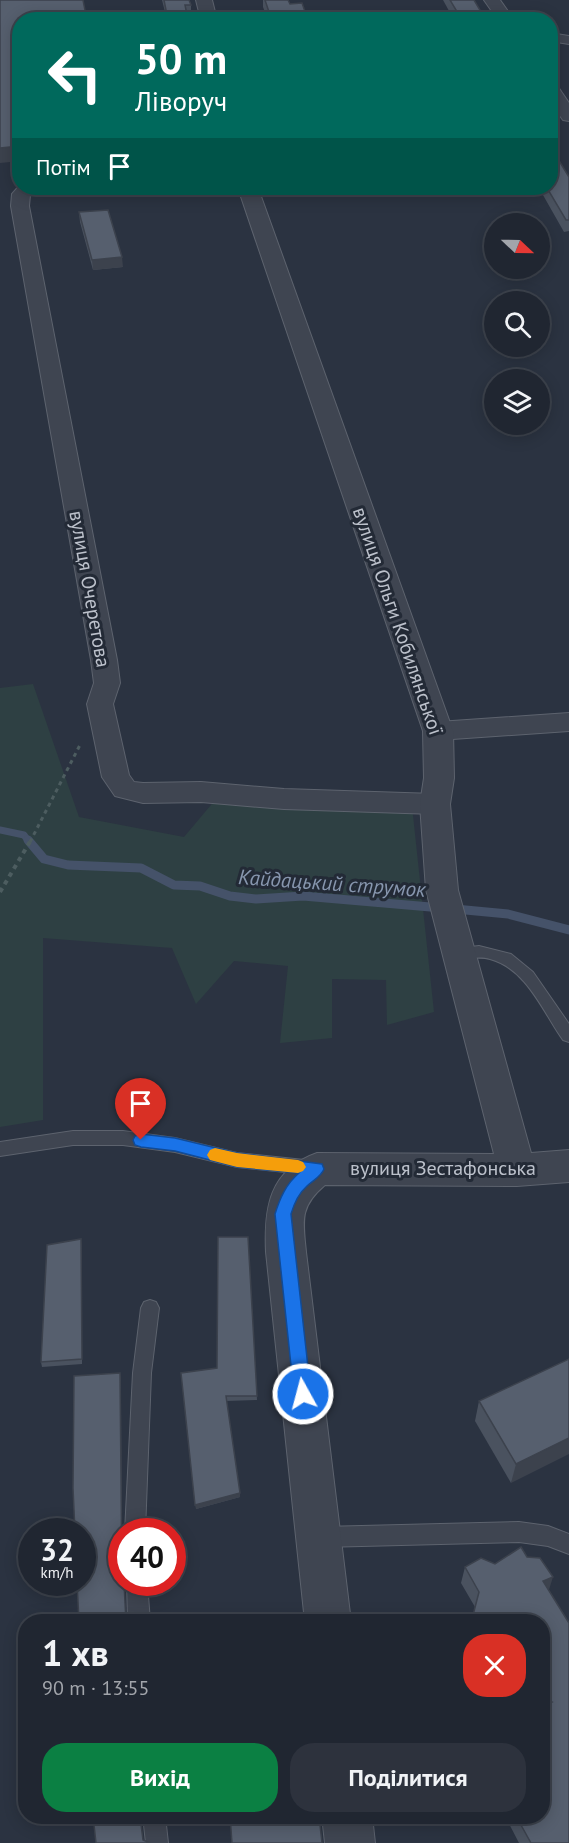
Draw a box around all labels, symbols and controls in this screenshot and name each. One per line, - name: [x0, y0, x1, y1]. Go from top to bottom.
- text: 50 m: [135, 31, 227, 86]
- icon: left: [36, 36, 114, 114]
- text: Ліворуч: [135, 84, 227, 118]
- icon: arrive: [103, 150, 136, 183]
- text: Потім: [36, 153, 91, 181]
- north arrow: [484, 213, 550, 279]
- map controls: [484, 213, 550, 435]
- button: search: [484, 291, 550, 357]
- button: layers: [484, 369, 550, 435]
- street label: вулиця Ольги Кобилянської: [347, 504, 449, 738]
- street label: вулиця Очеретова: [63, 509, 117, 669]
- water label: Кайдацький струмок: [237, 863, 428, 903]
- pin: [115, 1078, 166, 1140]
- icon: arrive: [124, 1087, 157, 1120]
- street label: вулиця Зестафонська: [350, 1155, 536, 1181]
- position arrow: [271, 1362, 335, 1426]
- speed limit sign: 40: [108, 1518, 186, 1596]
- text: 32: [40, 1530, 74, 1569]
- text: km/h: [41, 1563, 73, 1582]
- text: 1 хв: [42, 1629, 109, 1676]
- button: close: [463, 1634, 526, 1697]
- text: 90 m · 13:55: [42, 1675, 149, 1701]
- button: Вихід: [42, 1743, 278, 1812]
- button: Поділитися: [290, 1743, 526, 1812]

